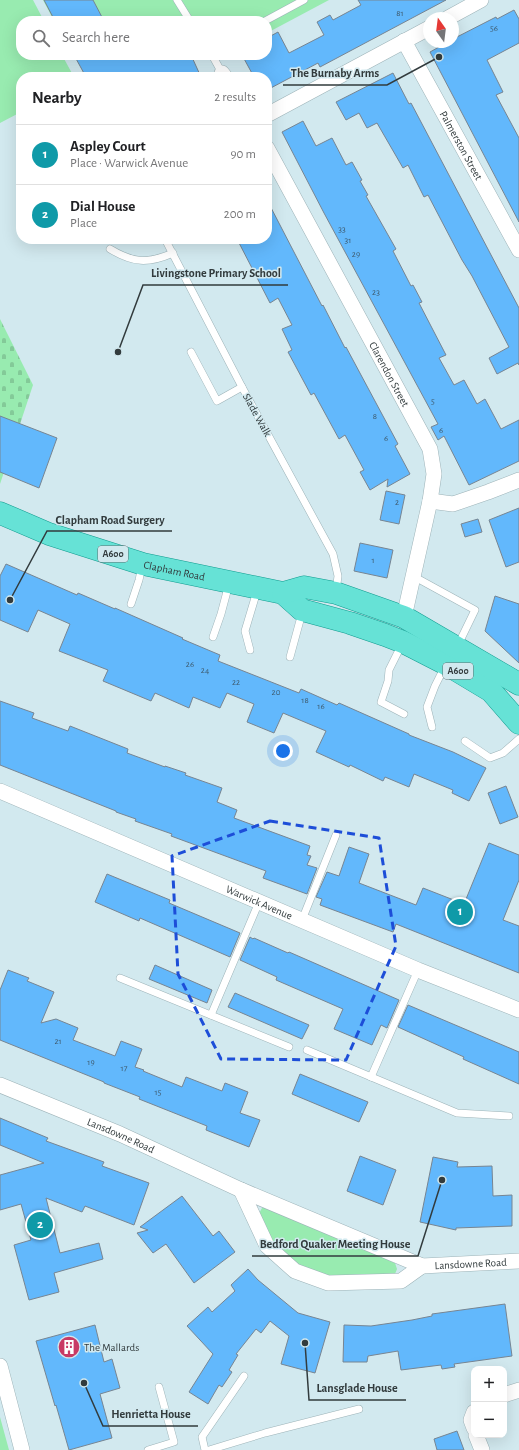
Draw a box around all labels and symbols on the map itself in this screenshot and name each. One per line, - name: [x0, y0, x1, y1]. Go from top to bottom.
- house number: 81: [396, 9, 404, 18]
- north arrow: [423, 12, 459, 48]
- house number: 56: [490, 24, 498, 33]
- callout: The Burnaby Arms: [283, 61, 387, 85]
- text: The Burnaby Arms: [291, 67, 380, 80]
- street label: Palmerston Street: [438, 109, 485, 182]
- house number: 33: [338, 225, 346, 234]
- house number: 31: [345, 236, 351, 245]
- house number: 29: [352, 250, 360, 259]
- callout: Livingstone Primary School: [143, 261, 288, 285]
- text: Livingstone Primary School: [151, 267, 281, 280]
- house number: 23: [372, 288, 380, 297]
- street label: Clarendon Street: [367, 340, 412, 409]
- street label: Slade Walk: [241, 392, 273, 438]
- house number: 5: [431, 397, 435, 406]
- house number: 8: [373, 412, 377, 421]
- house number: 6: [439, 426, 443, 435]
- house number: 6: [384, 434, 388, 443]
- house number: 2: [395, 498, 399, 507]
- callout: Clapham Road Surgery: [47, 507, 172, 531]
- text: Clapham Road Surgery: [55, 514, 165, 527]
- road number: A600: [98, 546, 128, 562]
- house number: 1: [371, 556, 375, 565]
- street label: Clapham Road: [143, 559, 206, 582]
- house number: 26: [186, 660, 194, 669]
- road number: A600: [443, 663, 473, 679]
- house number: 24: [201, 666, 210, 675]
- house number: 22: [232, 678, 240, 687]
- house number: 20: [272, 688, 281, 697]
- house number: 18: [301, 696, 309, 705]
- house number: 16: [317, 702, 325, 711]
- your location: [273, 741, 293, 761]
- street label: Warwick Avenue: [224, 883, 294, 921]
- pin: 1: [447, 897, 473, 927]
- house number: 21: [54, 1037, 62, 1046]
- house number: 19: [87, 1058, 95, 1067]
- house number: 17: [121, 1064, 128, 1073]
- house number: 15: [155, 1088, 162, 1097]
- street label: Lansdowne Road: [86, 1116, 157, 1155]
- pin: 2: [27, 1210, 53, 1240]
- callout: Bedford Quaker Meeting House: [252, 1232, 418, 1256]
- text: Bedford Quaker Meeting House: [260, 1238, 411, 1251]
- street label: Lansdowne Road: [434, 1256, 507, 1271]
- building icon: The Mallards: [56, 1334, 82, 1360]
- place label: The Mallards: [84, 1342, 139, 1353]
- callout: Lansglade House: [309, 1376, 406, 1400]
- text: Lansglade House: [316, 1382, 398, 1394]
- callout: Henrietta House: [103, 1402, 198, 1426]
- text: Henrietta House: [111, 1408, 191, 1420]

